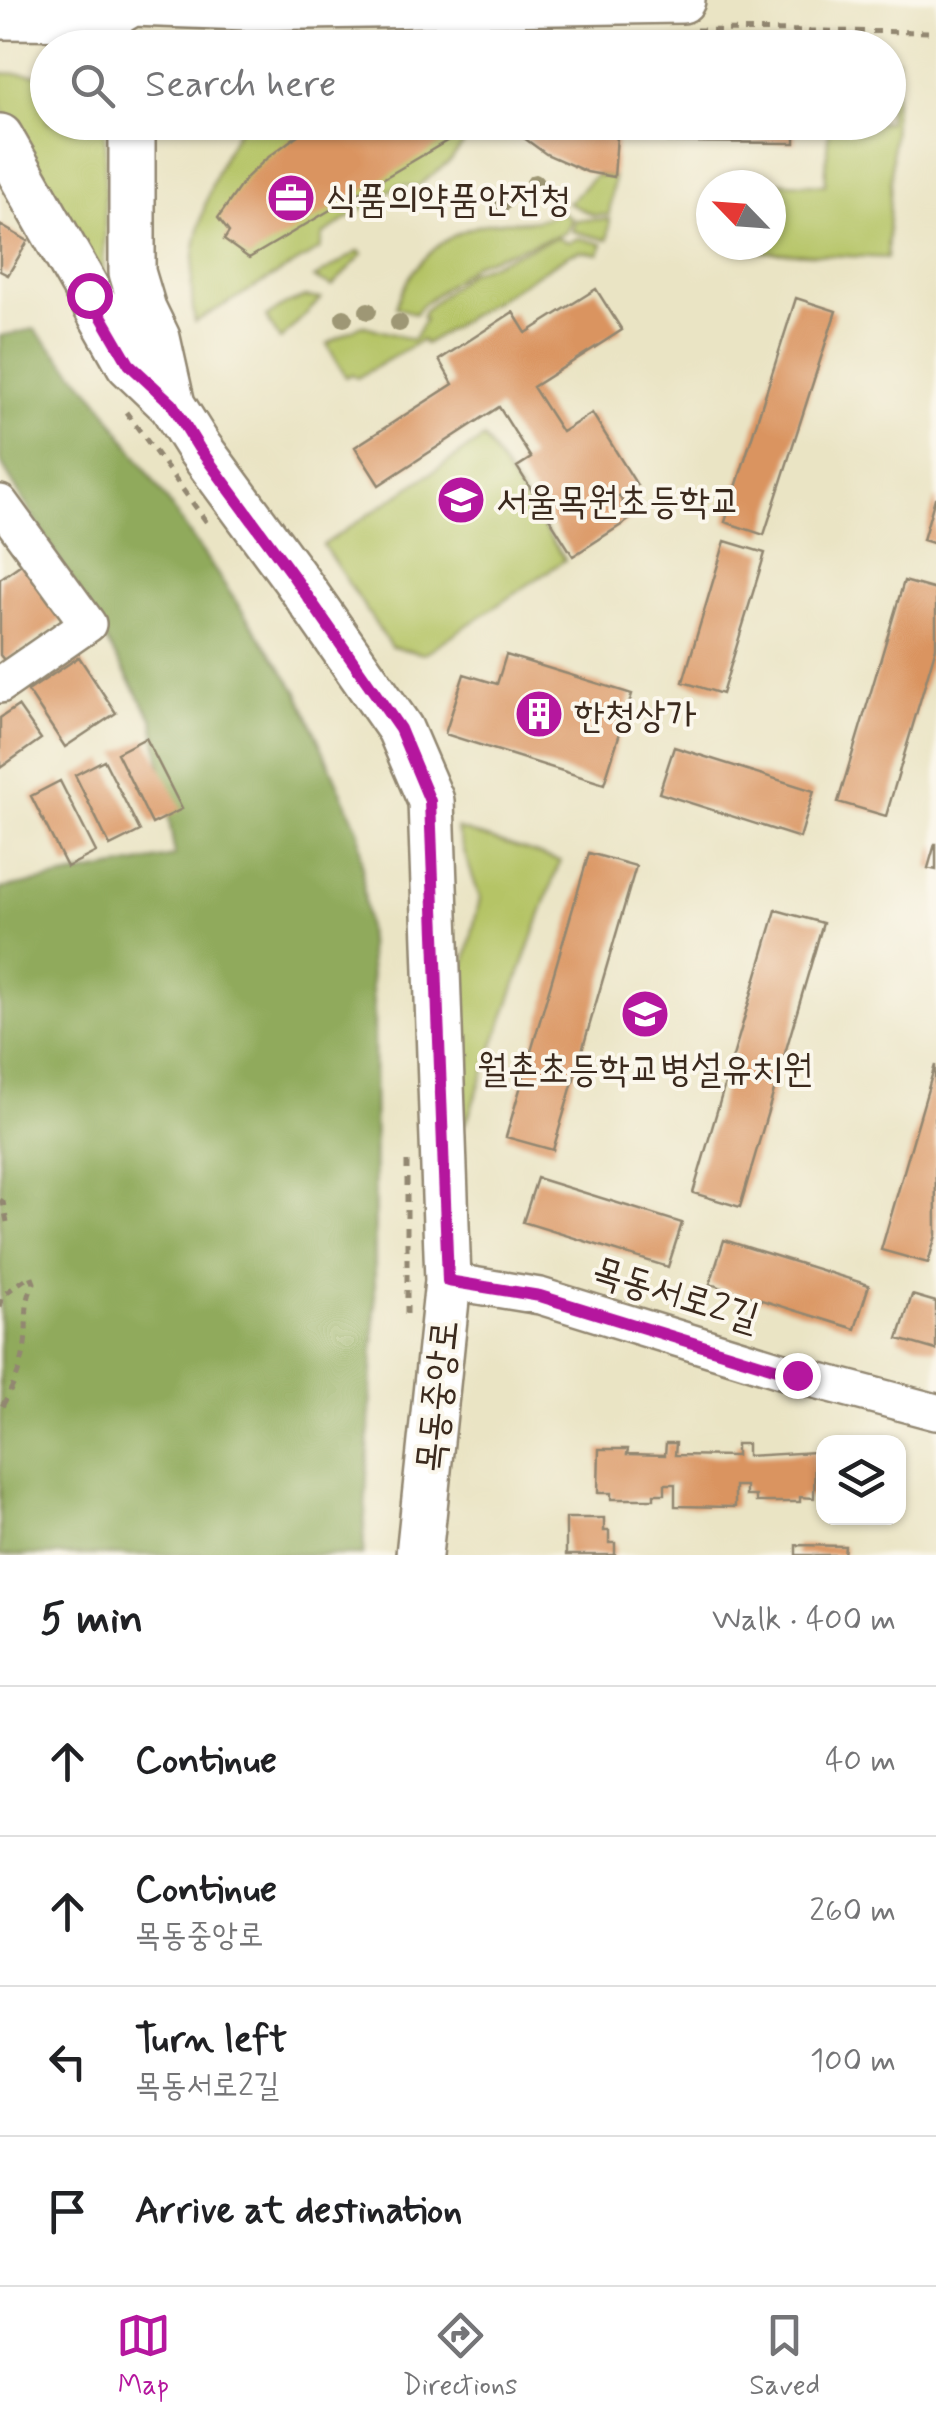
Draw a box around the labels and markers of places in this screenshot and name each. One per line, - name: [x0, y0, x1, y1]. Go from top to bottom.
- office icon: 식품의약품안전청: [265, 172, 317, 224]
- place label: 식품의약품안전청: [326, 176, 571, 225]
- school or university icon: 서울목원초등학교: [435, 474, 487, 526]
- place label: 서울목원초등학교: [496, 478, 741, 527]
- building icon: 한청상가: [513, 688, 565, 740]
- place label: 한청상가: [574, 692, 697, 741]
- school or university icon: 월촌초등학교병설유치원: [619, 988, 671, 1040]
- place label: 월촌초등학교병설유치원: [477, 1046, 813, 1095]

